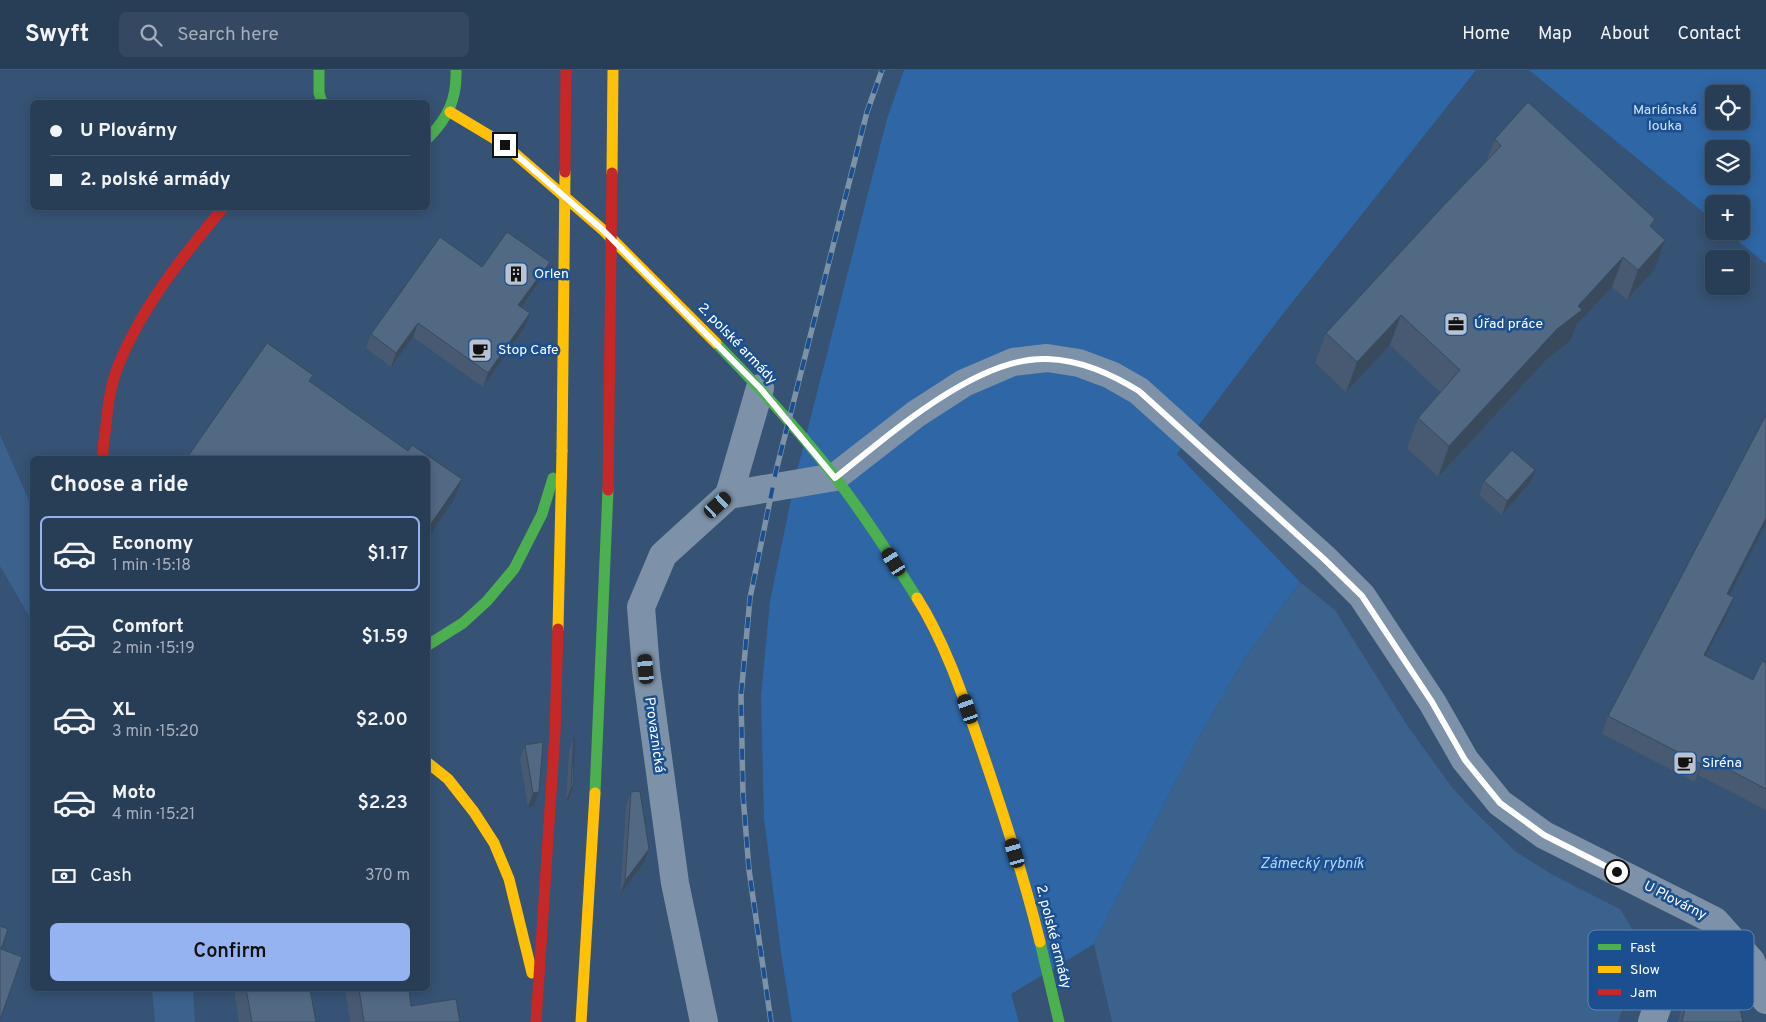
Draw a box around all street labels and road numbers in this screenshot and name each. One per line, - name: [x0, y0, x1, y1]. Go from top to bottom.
- street label: 2. polské armády: [694, 300, 780, 388]
- street label: Provaznická: [640, 696, 668, 774]
- street label: U Plovárny: [1641, 878, 1709, 924]
- street label: 2. polské armády: [1032, 883, 1074, 991]

